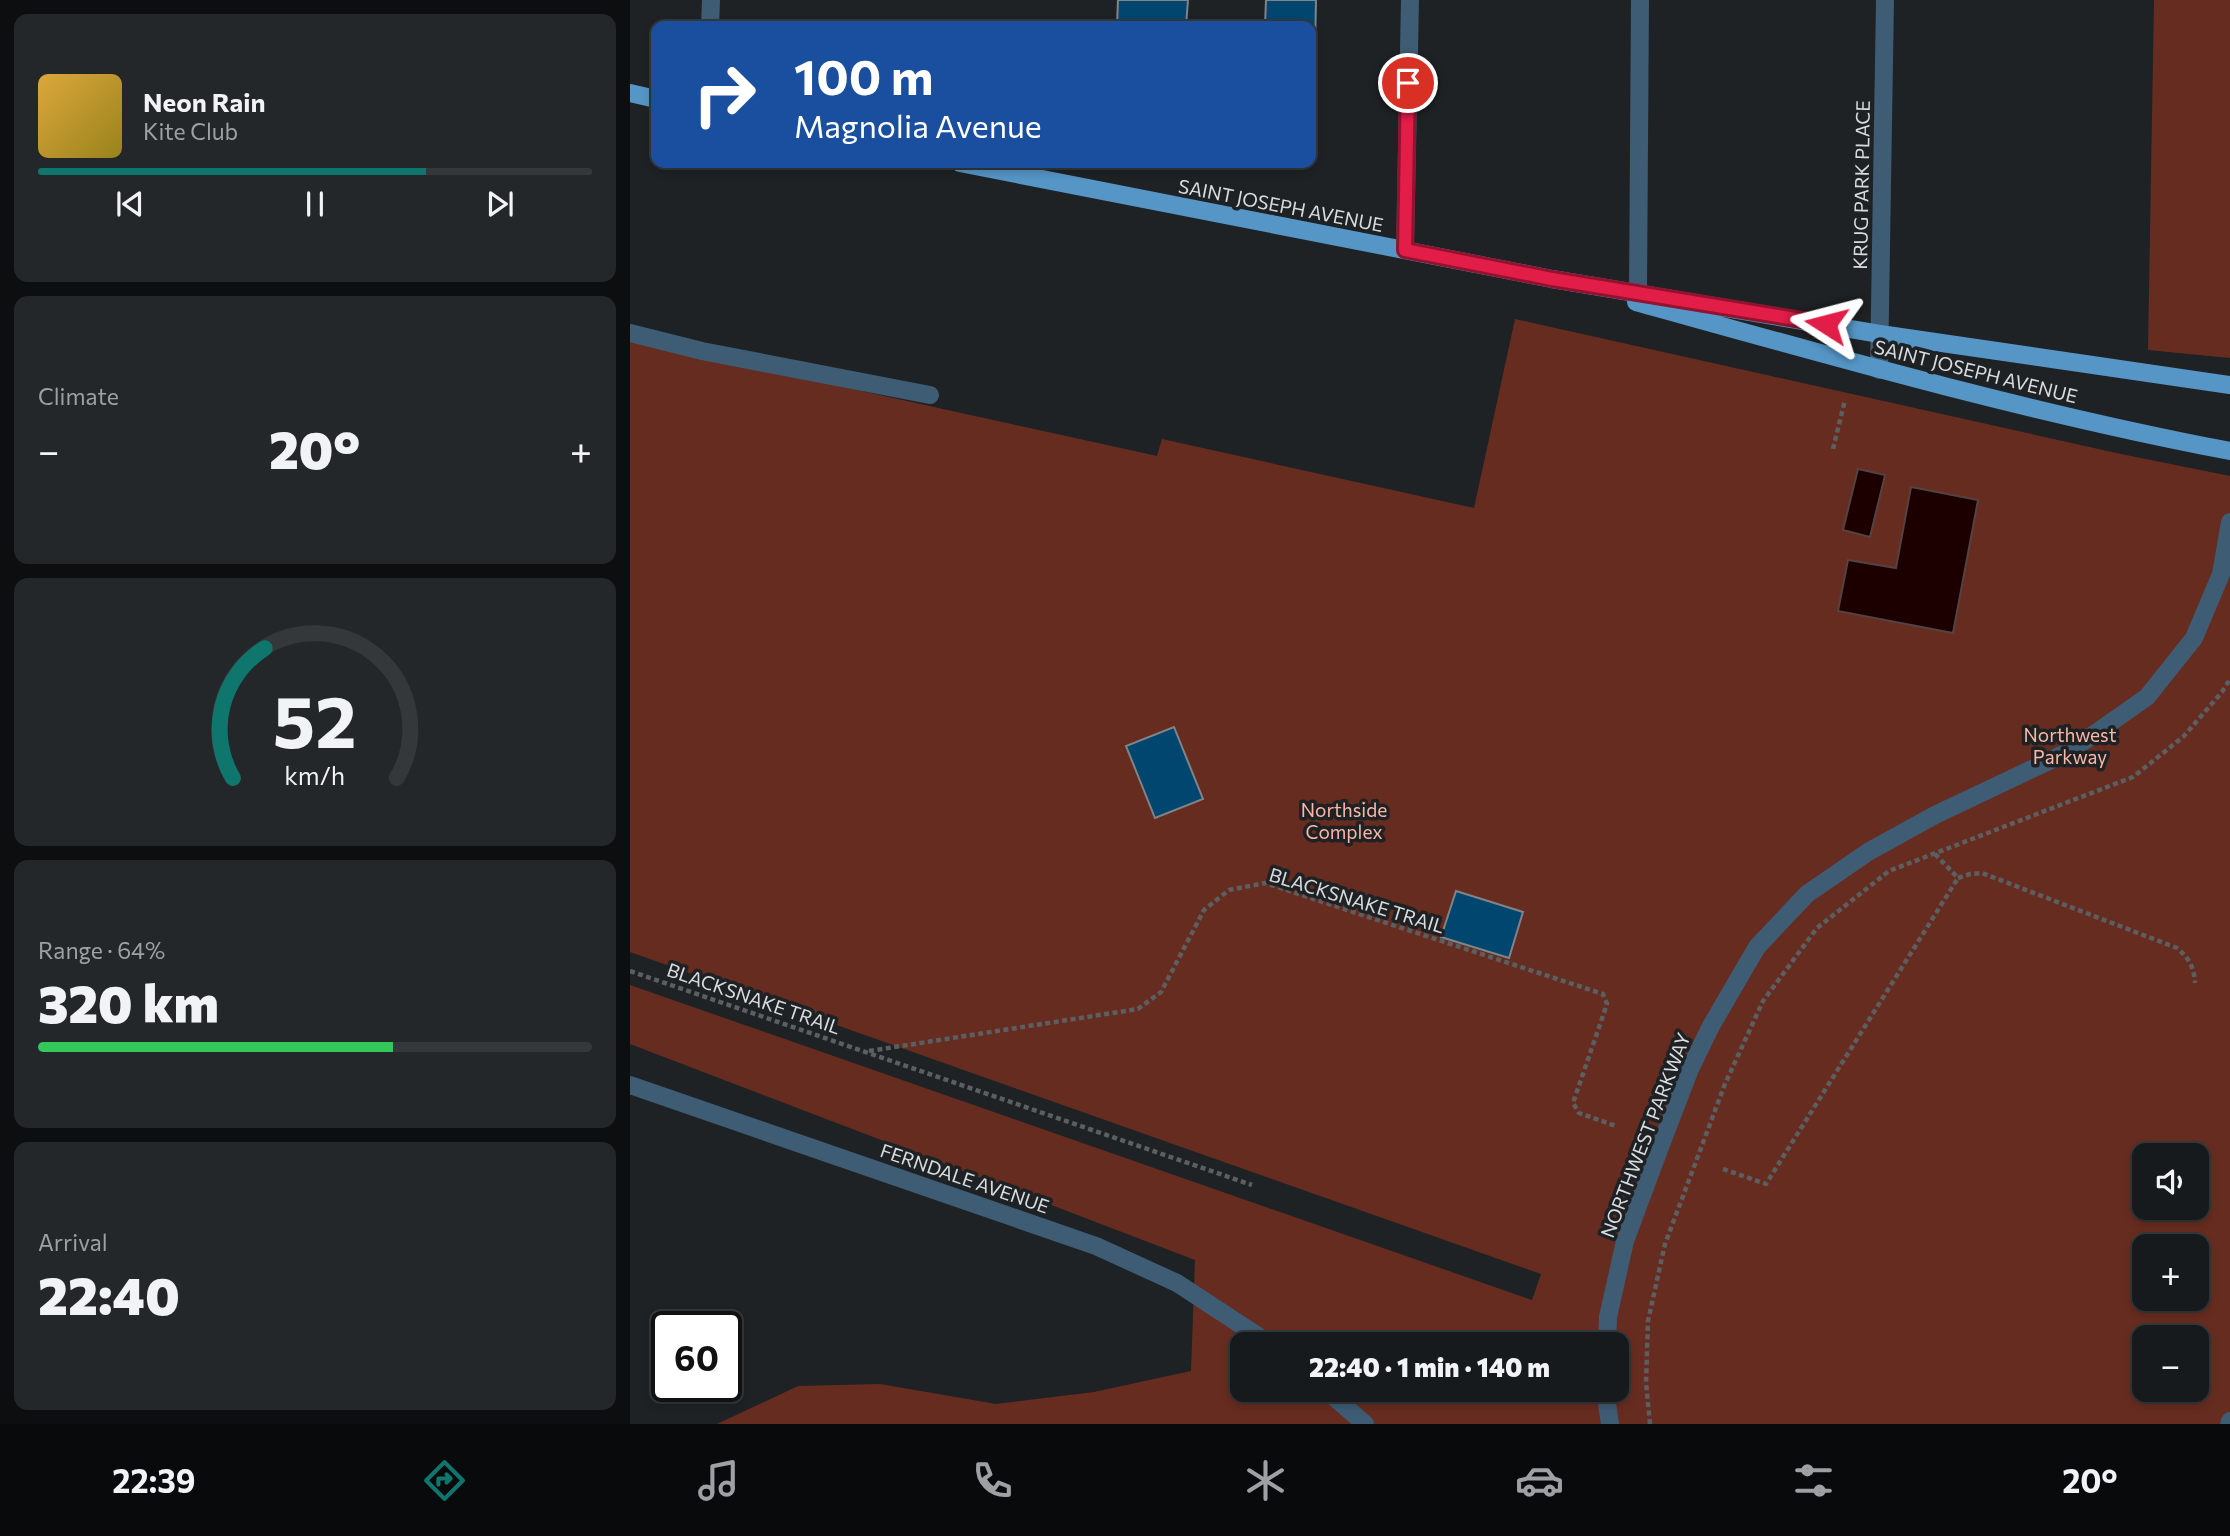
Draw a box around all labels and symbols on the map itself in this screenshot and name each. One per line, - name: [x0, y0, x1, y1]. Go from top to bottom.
- pin: [1378, 53, 1438, 113]
- street label: KRUG PARK PLACE: [1848, 100, 1874, 270]
- street label: SAINT JOSEPH AVENUE: [1176, 174, 1386, 236]
- position arrow: [1789, 287, 1863, 361]
- street label: SAINT JOSEPH AVENUE: [1872, 335, 2080, 407]
- park label: Northwest Parkway: [2023, 723, 2117, 768]
- park label: Northside Complex: [1301, 798, 1387, 843]
- street label: BLACKSNAKE TRAIL: [1267, 862, 1447, 938]
- street label: BLACKSNAKE TRAIL: [664, 958, 844, 1039]
- street label: NORTHWEST PARKWAY: [1595, 1029, 1695, 1241]
- street label: FERNDALE AVENUE: [878, 1138, 1052, 1218]
- speed limit sign: 60: [651, 1311, 742, 1402]

